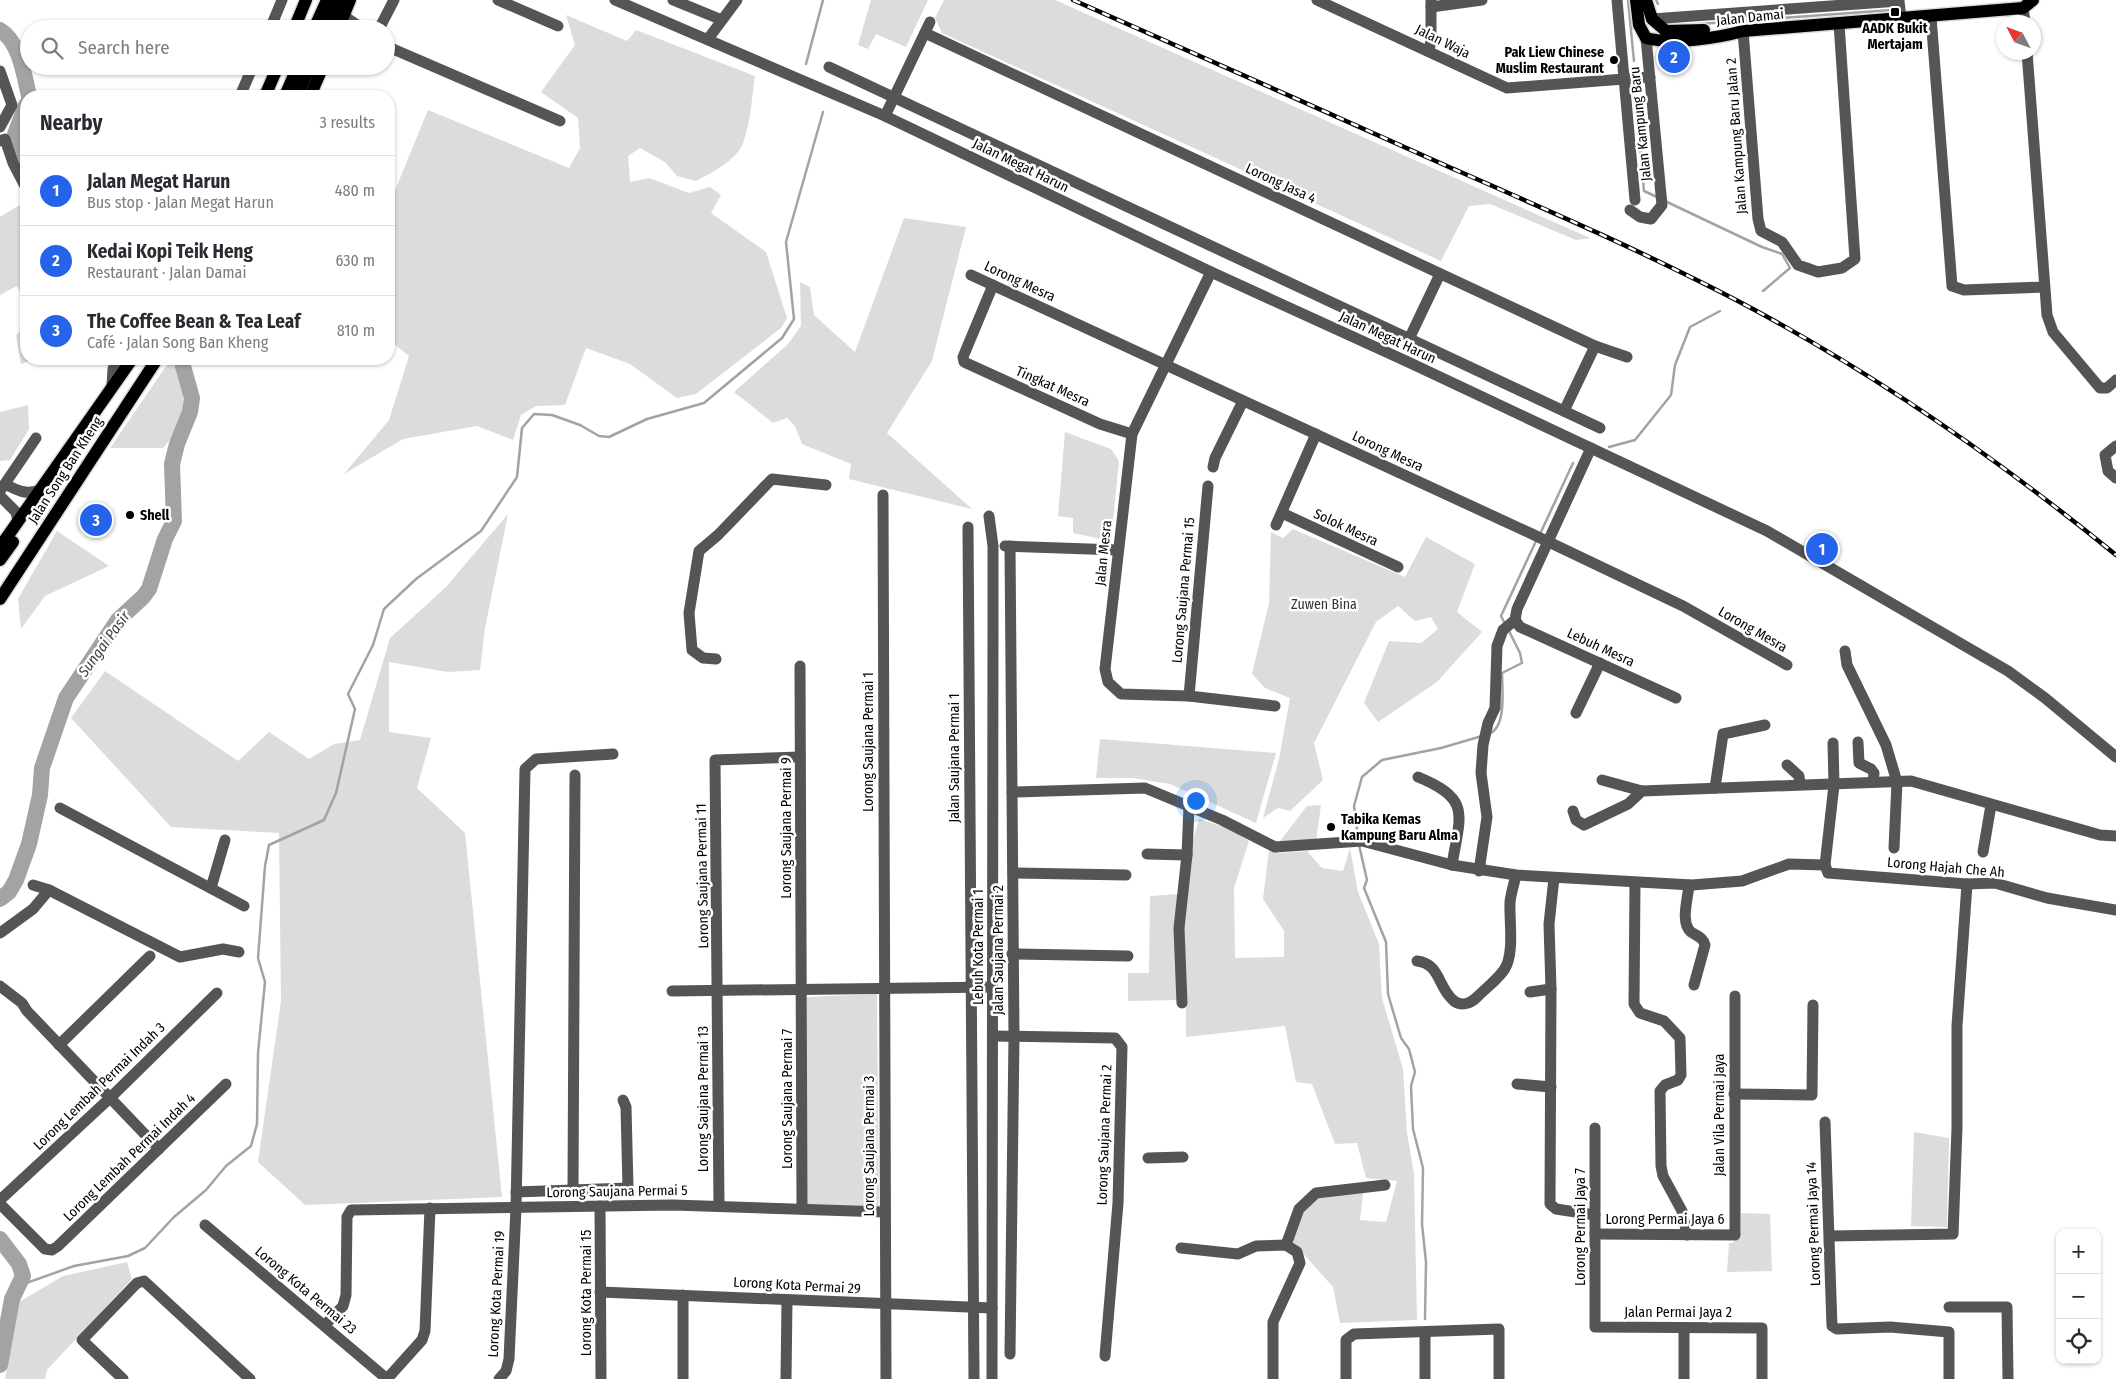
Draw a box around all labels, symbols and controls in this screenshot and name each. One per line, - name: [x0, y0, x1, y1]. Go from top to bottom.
- street label: Jalan Damai: [1715, 6, 1785, 29]
- marker: AADK Bukit Mertajam: [1889, 6, 1901, 18]
- north arrow: [1996, 15, 2041, 60]
- search box: [20, 20, 395, 75]
- place label: AADK Bukit Mertajam: [1861, 20, 1929, 53]
- street label: Jalan Waja: [1413, 21, 1473, 62]
- icon: search: [38, 34, 66, 62]
- text: Search here: [78, 36, 170, 59]
- pin: 2: [1658, 38, 1690, 76]
- place label: Pak Liew Chinese Muslim Restaurant: [1496, 44, 1605, 77]
- marker: Pak Liew Chinese Muslim Restaurant: [1608, 54, 1620, 66]
- street label: Jalan Kampung Baru Jalan 2: [1723, 57, 1750, 215]
- street label: Jalan Kampung Baru: [1626, 66, 1655, 182]
- text: Nearby: [40, 110, 102, 136]
- text: 3 results: [319, 113, 375, 132]
- street label: Jalan Megat Harun: [970, 135, 1071, 196]
- street label: Lorong Jasa 4: [1243, 160, 1319, 207]
- text: Jalan Megat Harun: [87, 170, 230, 193]
- text: 1: [53, 181, 59, 200]
- text: 480 m: [335, 181, 375, 200]
- text: Bus stop · Jalan Megat Harun: [87, 193, 274, 212]
- text: Kedai Kopi Teik Heng: [87, 240, 253, 263]
- text: 2: [52, 251, 60, 270]
- text: 630 m: [336, 251, 375, 270]
- street label: Lorong Mesra: [982, 258, 1058, 305]
- text: Restaurant · Jalan Damai: [87, 263, 246, 282]
- street label: Jalan Megat Harun: [1337, 308, 1439, 367]
- text: The Coffee Bean & Tea Leaf: [87, 310, 300, 333]
- text: 3: [52, 321, 60, 340]
- text: 810 m: [337, 321, 375, 340]
- text: Café · Jalan Song Ban Kheng: [87, 333, 268, 352]
- street label: Tingkat Mesra: [1013, 363, 1093, 410]
- street label: Jalan Song Ban Kheng: [24, 413, 107, 527]
- street label: Lorong Mesra: [1350, 428, 1426, 475]
- pin: 3: [80, 501, 112, 539]
- street label: Solok Mesra: [1311, 505, 1381, 550]
- place label: Shell: [140, 507, 170, 524]
- marker: Shell: [124, 509, 136, 521]
- street label: Lorong Saujana Permai 15: [1169, 516, 1198, 664]
- street label: Jalan Mesra: [1092, 519, 1115, 587]
- pin: 1: [1806, 530, 1838, 568]
- park label: Zuwen Bina: [1291, 596, 1357, 613]
- street label: Lorong Mesra: [1715, 603, 1790, 656]
- water label: Sungai Pasir: [74, 607, 134, 681]
- street label: Lebuh Mesra: [1564, 624, 1637, 671]
- street label: Lorong Saujana Permai 1: [860, 672, 877, 812]
- street label: Jalan Saujana Permai 1: [946, 693, 963, 823]
- street label: Lorong Saujana Permai 9: [778, 757, 795, 899]
- your location: [1183, 788, 1209, 814]
- street label: Lorong Saujana Permai 11: [693, 803, 712, 949]
- place label: Tabika Kemas Kampung Baru Alma: [1341, 811, 1458, 844]
- marker: Tabika Kemas Kampung Baru Alma: [1325, 821, 1337, 833]
- street label: Lorong Hajah Che Ah: [1886, 854, 2005, 881]
- street label: Jalan Saujana Permai 2: [990, 885, 1007, 1015]
- street label: Lebuh Kota Permai 1: [970, 889, 987, 1005]
- street label: Lorong Lembah Permai Indah 3: [30, 1019, 169, 1154]
- street label: Lorong Saujana Permai 13: [695, 1026, 712, 1172]
- street label: Lorong Saujana Permai 7: [779, 1029, 796, 1169]
- street label: Jalan Vila Permai Jaya: [1711, 1054, 1728, 1176]
- street label: Lorong Saujana Permai 2: [1094, 1064, 1115, 1206]
- street label: Lorong Saujana Permai 3: [861, 1076, 878, 1216]
- street label: Lorong Lembah Permai Indah 4: [60, 1090, 199, 1225]
- street label: Lorong Permai Jaya 14: [1803, 1161, 1824, 1286]
- street label: Lorong Permai Jaya 7: [1572, 1168, 1589, 1286]
- street label: Lorong Saujana Permai 5: [546, 1182, 688, 1201]
- street label: Lorong Permai Jaya 6: [1605, 1211, 1725, 1228]
- map controls: [2056, 1229, 2101, 1364]
- button: +: [2056, 1229, 2101, 1274]
- street label: Lorong Kota Permai 19: [485, 1230, 508, 1358]
- street label: Lorong Kota Permai 15: [578, 1230, 595, 1356]
- street label: Lorong Kota Permai 23: [251, 1243, 360, 1338]
- street label: Lorong Kota Permai 29: [733, 1274, 861, 1297]
- button: −: [2056, 1274, 2101, 1319]
- street label: Jalan Permai Jaya 2: [1624, 1304, 1732, 1321]
- button: locate: [2056, 1319, 2101, 1364]

